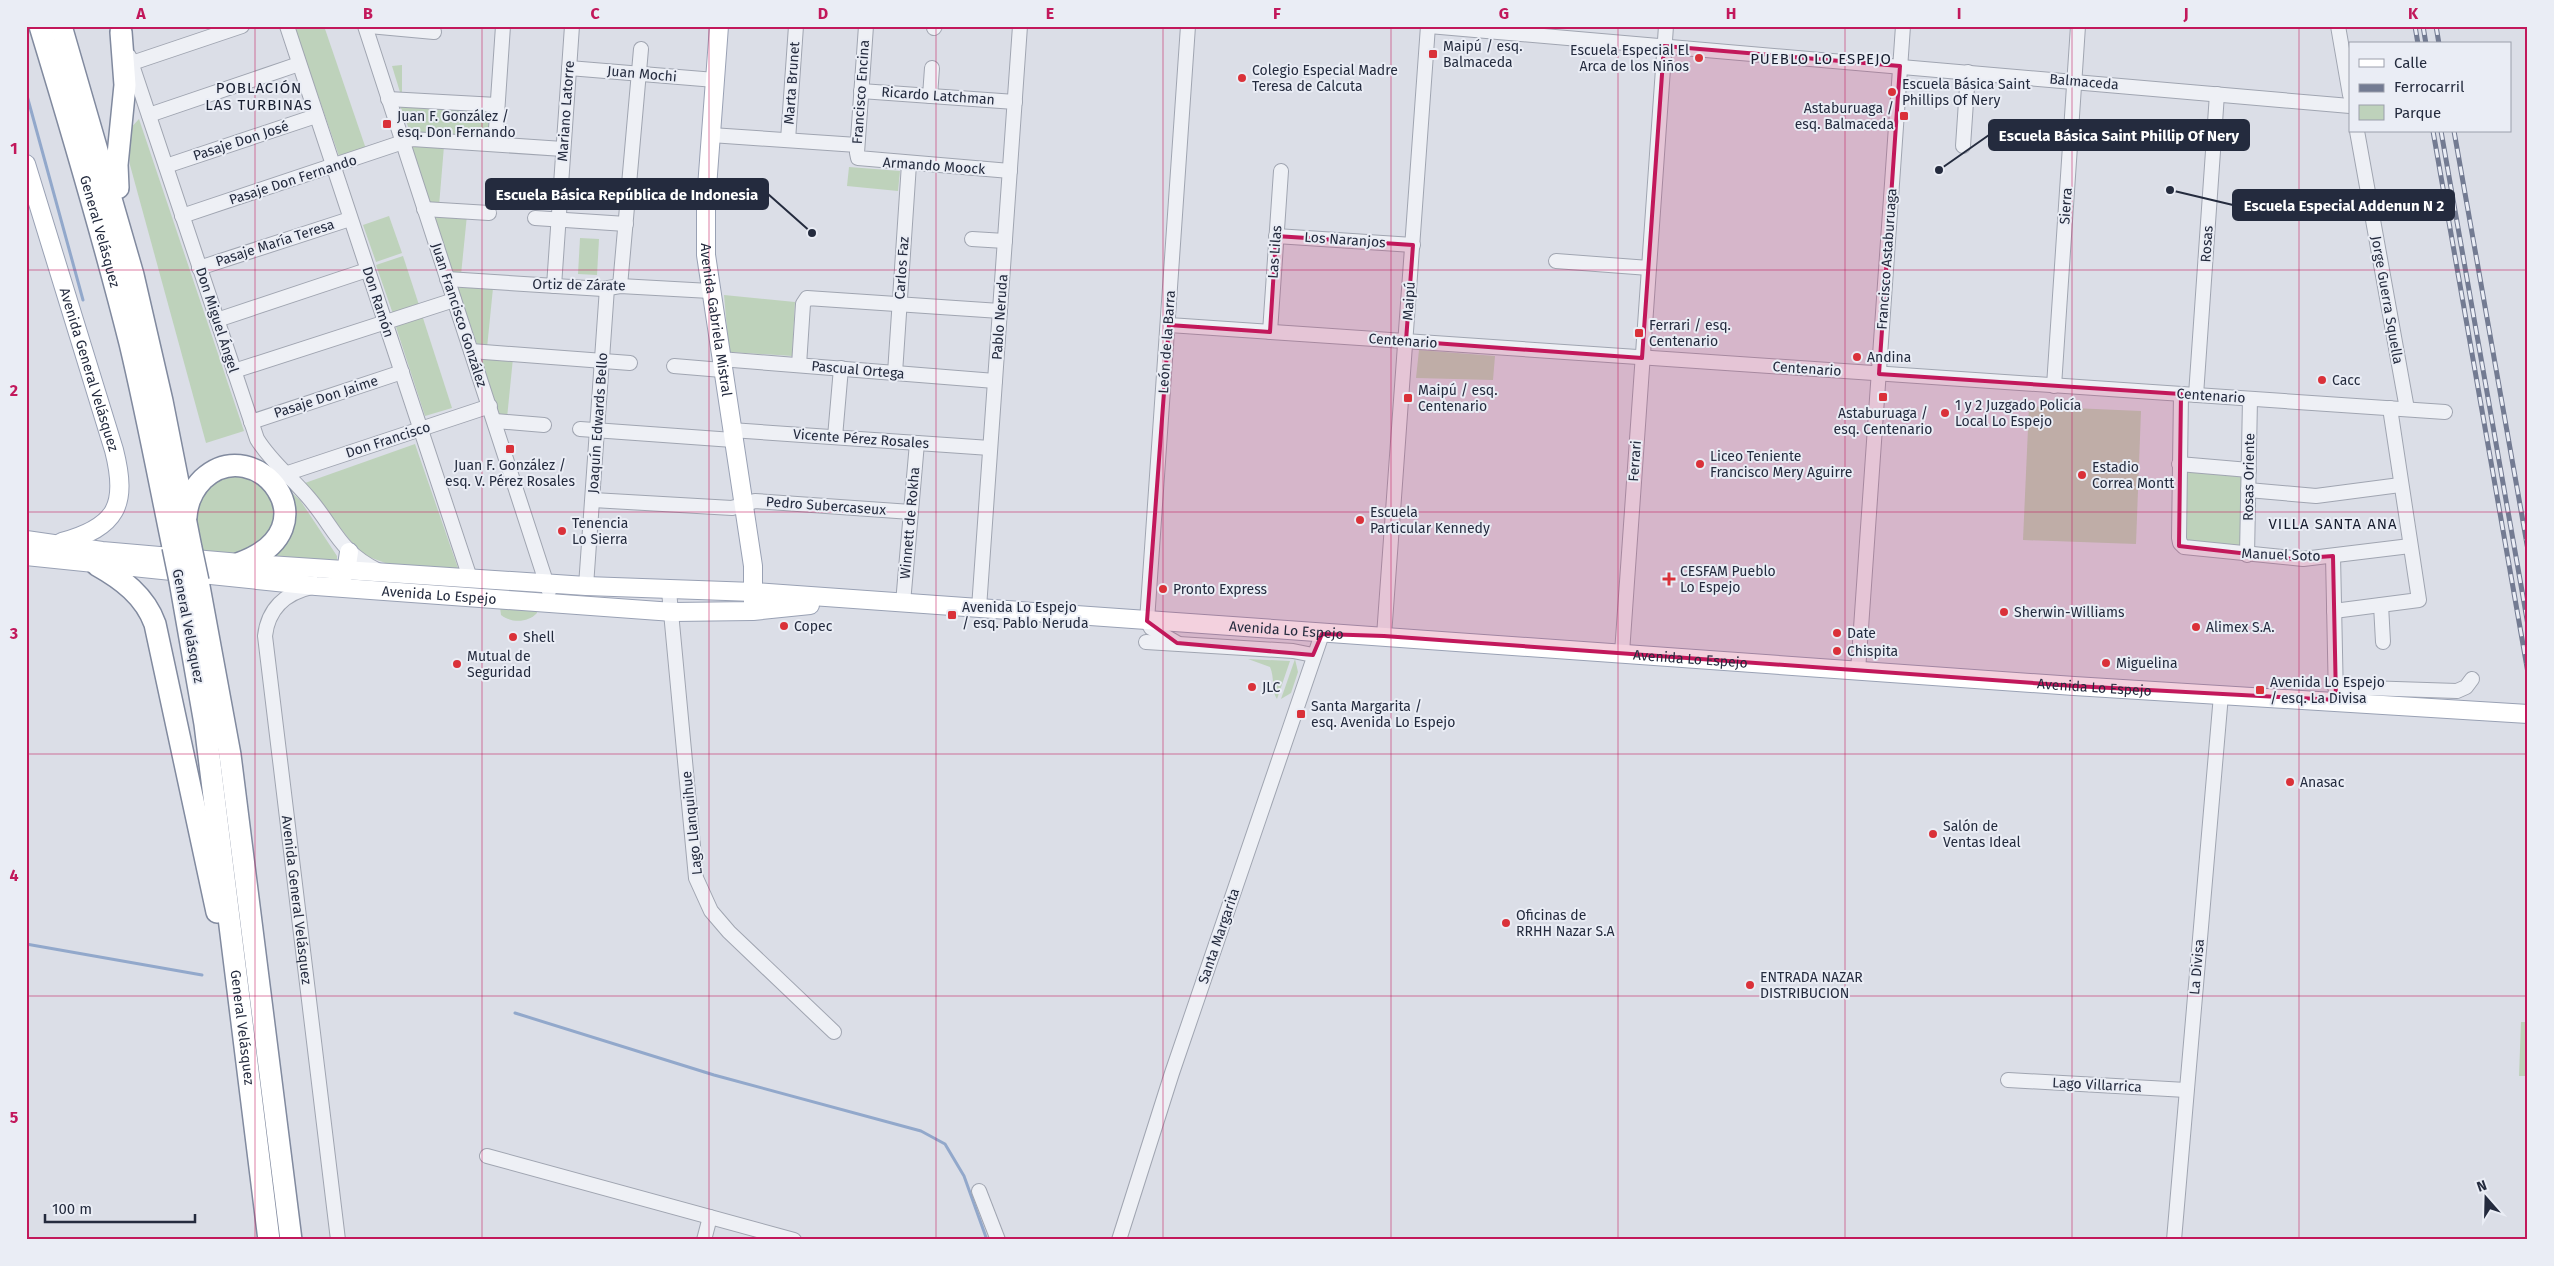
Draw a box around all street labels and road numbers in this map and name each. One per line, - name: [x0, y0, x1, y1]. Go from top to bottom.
- street label: Francisco Encina: [849, 39, 873, 145]
- street label: Marta Brunet: [781, 40, 803, 125]
- street label: Mariano Latorre: [554, 60, 578, 162]
- street label: Juan Mochi: [606, 62, 678, 86]
- street label: Balmaceda: [2049, 70, 2119, 94]
- street label: Ricardo Latchman: [881, 84, 995, 108]
- street label: Pasaje Don José: [191, 118, 291, 164]
- street label: Pasaje Don Fernando: [227, 151, 359, 209]
- street label: Armando Moock: [882, 154, 987, 178]
- street label: General Velásquez: [76, 173, 124, 289]
- street label: Sierra: [2056, 187, 2076, 225]
- street label: Francisco Astaburuaga: [1874, 188, 1900, 330]
- street label: Pasaje María Teresa: [213, 216, 337, 270]
- street label: Las Lilas: [1265, 224, 1285, 279]
- street label: Rosas: [2197, 225, 2217, 263]
- street label: Los Naranjos: [1304, 229, 1387, 251]
- street label: Jorge Guerra Squella: [2367, 235, 2407, 365]
- street label: Carlos Faz: [891, 236, 913, 300]
- street label: Juan Francisco González: [428, 241, 490, 389]
- street label: Avenida Gabriela Mistral: [698, 243, 736, 397]
- street label: Don Ramón: [359, 264, 397, 340]
- street label: Don Miguel Ángel: [192, 265, 243, 375]
- street label: Pablo Neruda: [989, 274, 1011, 360]
- street label: Ortiz de Zárate: [532, 276, 626, 294]
- street label: Maipú: [1399, 281, 1419, 321]
- street label: Avenida General Velásquez: [56, 286, 122, 453]
- street label: León de la Barra: [1155, 290, 1179, 394]
- street label: Centenario: [1368, 330, 1438, 352]
- street label: Joaquín Edwards Bello: [585, 352, 611, 494]
- street label: Pascual Ortega: [811, 357, 905, 383]
- street label: Centenario: [1772, 358, 1842, 380]
- street label: Pasaje Don Jaime: [272, 372, 380, 422]
- street label: Centenario: [2176, 385, 2246, 407]
- street label: Don Francisco: [344, 418, 432, 462]
- street label: Vicente Pérez Rosales: [792, 426, 930, 452]
- street label: Rosas Oriente: [2240, 433, 2258, 521]
- street label: Ferrari: [1625, 440, 1645, 482]
- street label: Winnett de Rokha: [897, 466, 923, 580]
- street label: Pedro Subercaseux: [765, 493, 887, 519]
- street label: Manuel Soto: [2241, 545, 2321, 565]
- street label: General Velásquez: [169, 568, 207, 684]
- street label: Avenida Lo Espejo: [381, 582, 497, 608]
- street label: Avenida Lo Espejo: [1229, 617, 1344, 642]
- street label: Avenida Lo Espejo: [1632, 646, 1748, 671]
- street label: Avenida Lo Espejo: [2036, 675, 2152, 699]
- street label: Lago Llanquihue: [678, 770, 706, 876]
- street label: Avenida General Velásquez: [278, 814, 316, 986]
- street label: Santa Margarita: [1195, 886, 1243, 986]
- street label: La Divisa: [2186, 938, 2208, 996]
- street label: General Velásquez: [227, 969, 258, 1086]
- street label: Lago Villarrica: [2052, 1074, 2142, 1096]

